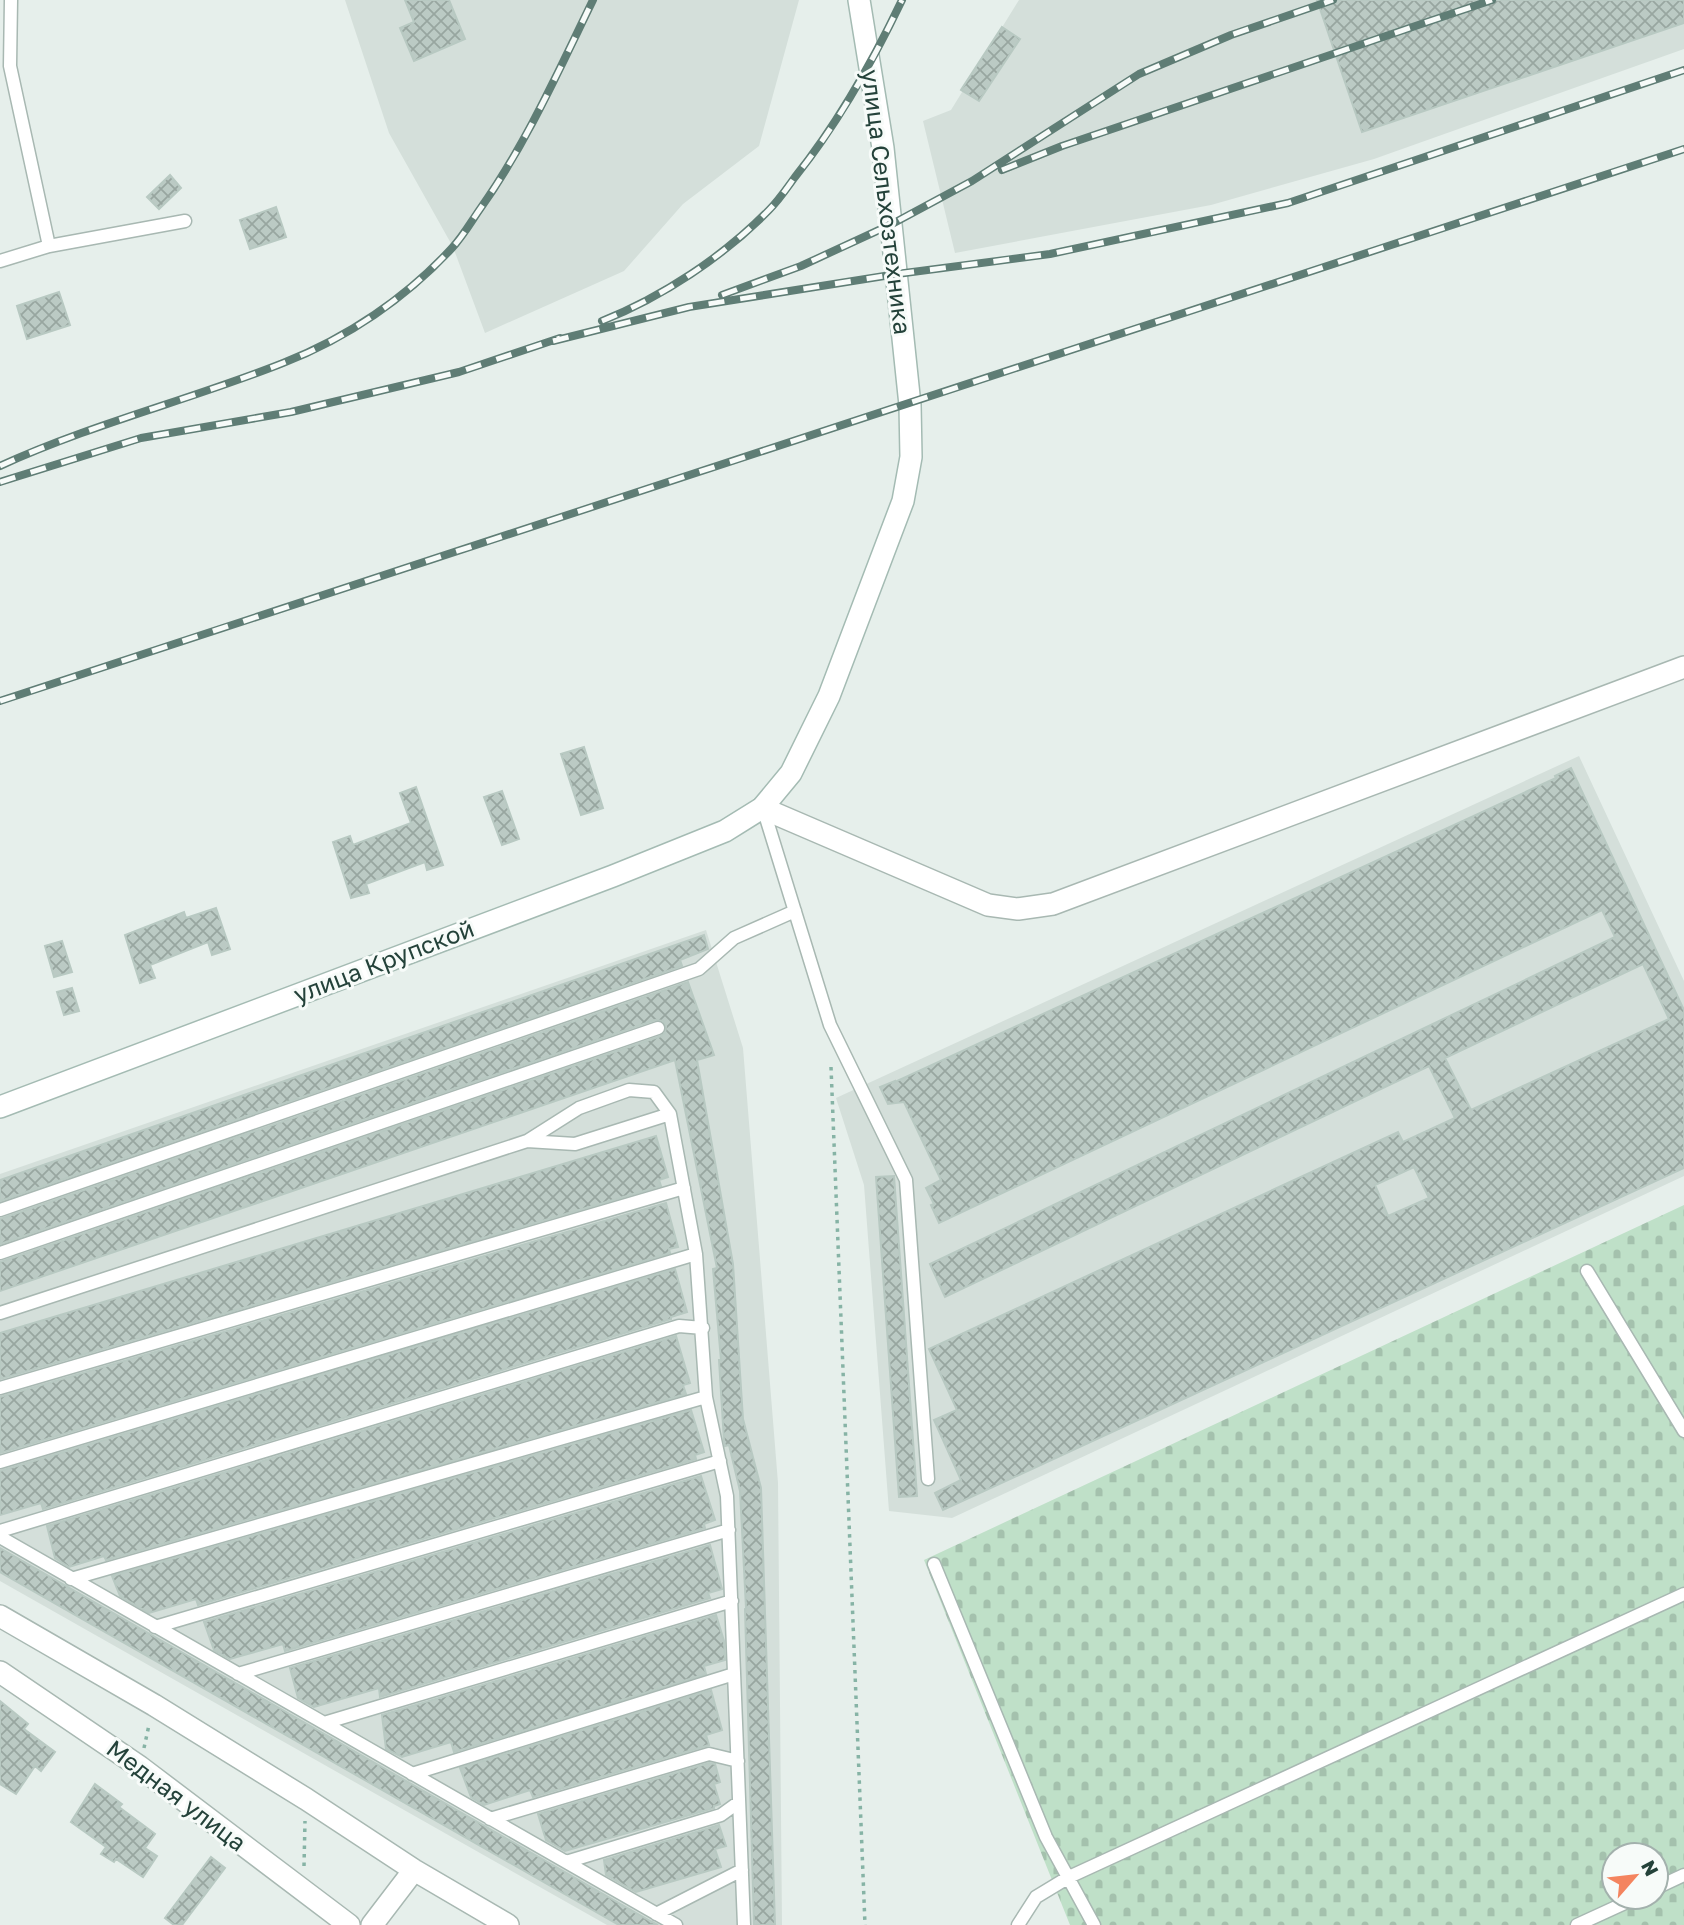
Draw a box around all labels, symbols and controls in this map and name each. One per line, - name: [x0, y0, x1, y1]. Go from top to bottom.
- street label: улица Сельхозтехника: [857, 68, 918, 336]
- street label: улица Крупской: [289, 913, 478, 1008]
- street label: Медная улица: [101, 1733, 252, 1857]
- north arrow: [1600, 1841, 1670, 1911]
- text: N: [1637, 1856, 1664, 1880]

